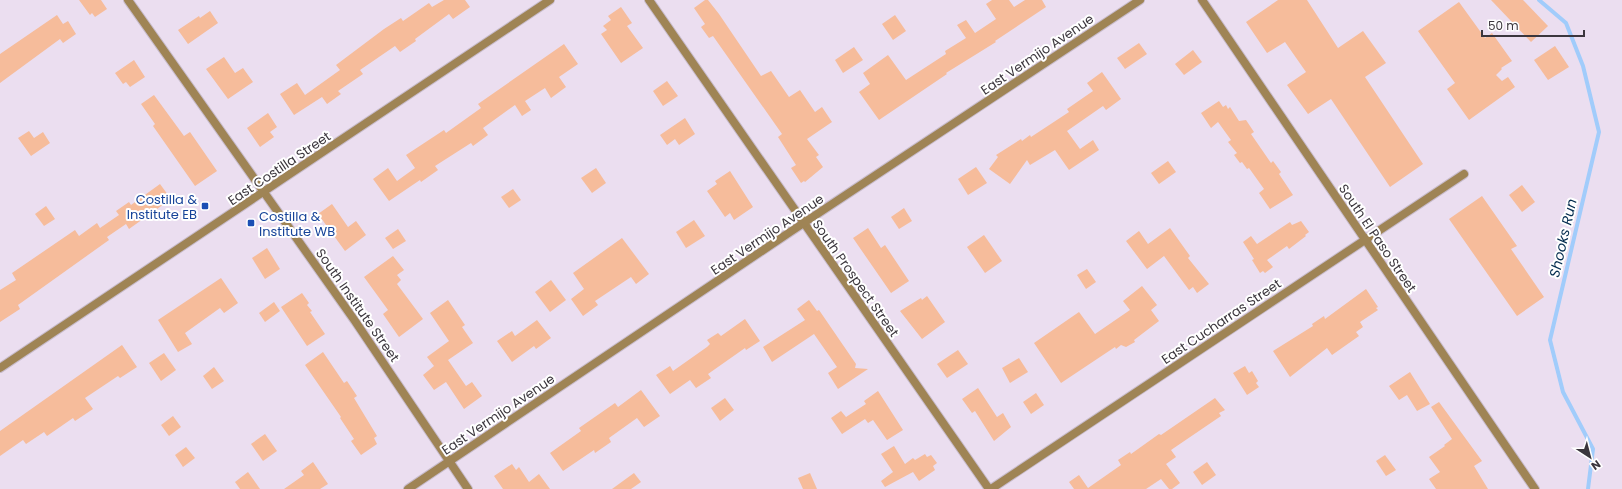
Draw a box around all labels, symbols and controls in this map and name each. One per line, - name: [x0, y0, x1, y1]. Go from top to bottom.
- street label: East Vermijo Avenue: [977, 9, 1098, 99]
- scale bar: [1482, 12, 1584, 38]
- text: 50 m: [1488, 17, 1519, 34]
- street label: East Costilla Street: [224, 127, 335, 210]
- street label: South El Paso Street: [1334, 180, 1421, 296]
- street label: East Vermijo Avenue: [707, 189, 828, 279]
- place label: Costilla & Institute EB: [127, 190, 197, 224]
- water label: Shooks Run: [1544, 197, 1582, 279]
- marker: Costilla & Institute EB: [200, 201, 210, 211]
- place label: Costilla & Institute WB: [259, 207, 335, 241]
- street label: South Prospect Street: [808, 216, 903, 341]
- marker: Costilla & Institute WB: [246, 218, 256, 228]
- street label: South Institute Street: [311, 245, 404, 366]
- street label: East Cucharras Street: [1158, 274, 1285, 369]
- street label: East Vermijo Avenue: [438, 369, 559, 459]
- north arrow: [1570, 437, 1610, 477]
- text: N: [1588, 456, 1604, 474]

